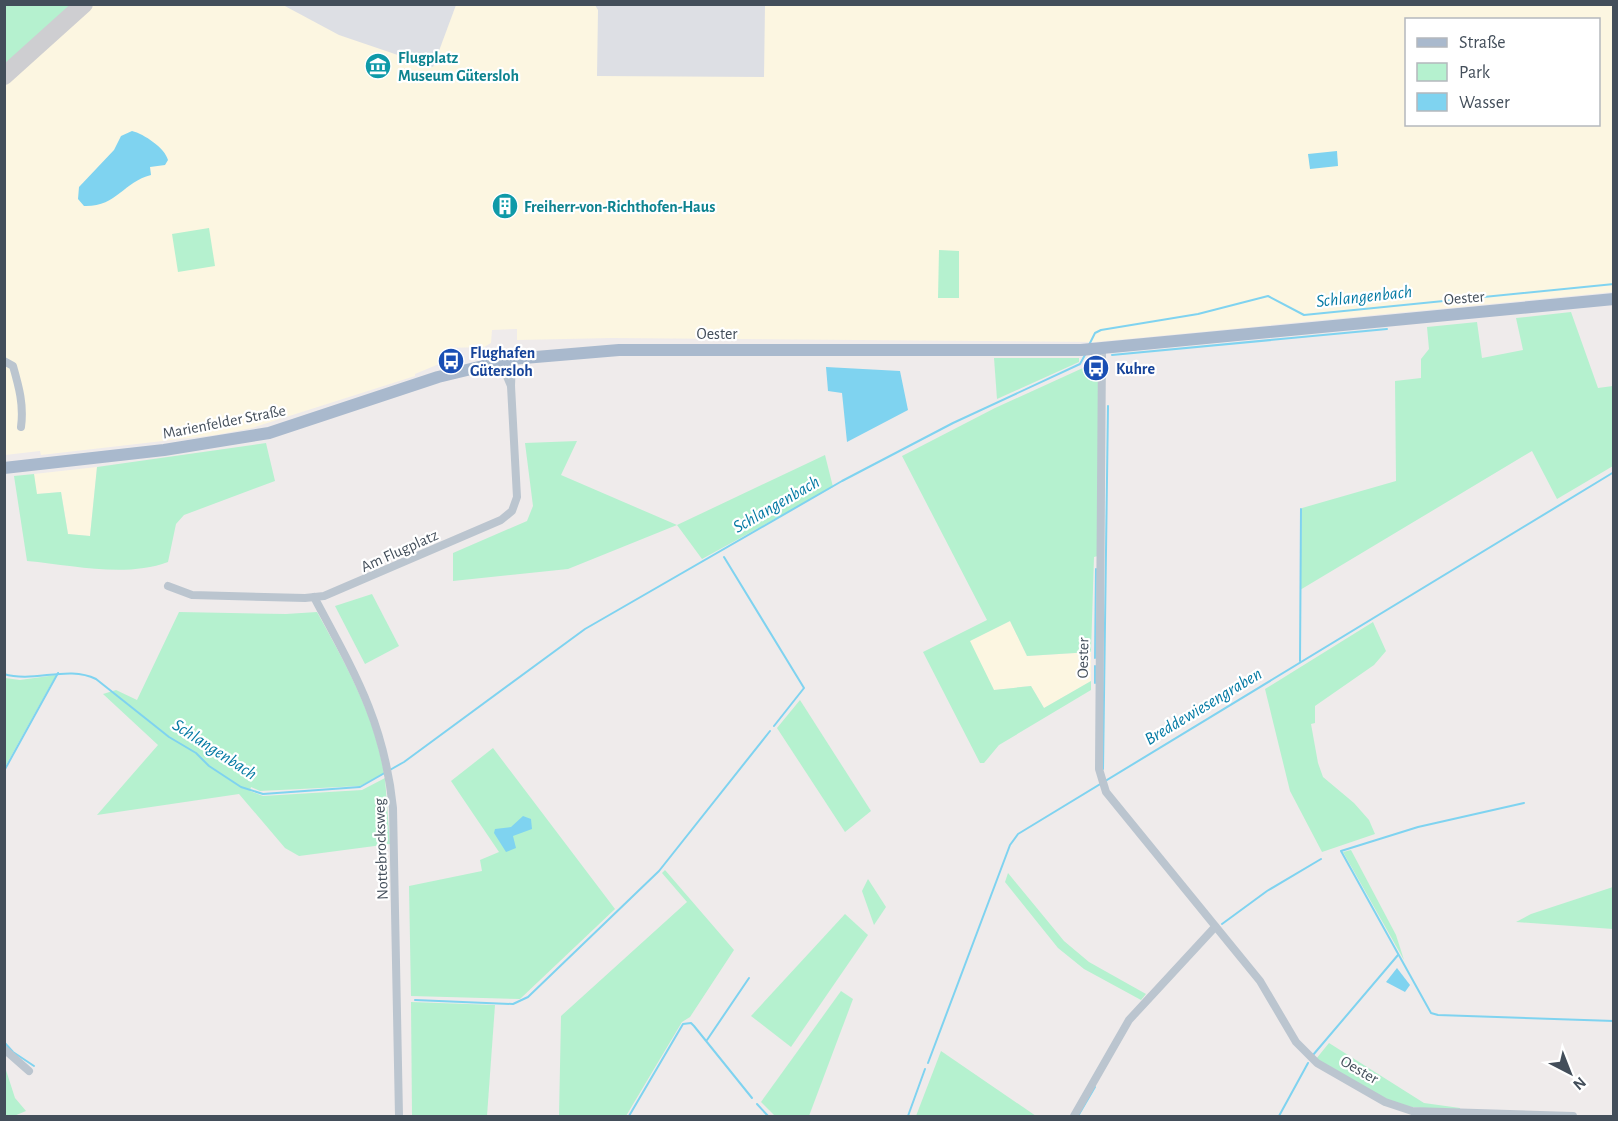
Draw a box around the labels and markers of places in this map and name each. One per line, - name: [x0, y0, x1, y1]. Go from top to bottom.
- place label: Flugplatz Museum Gütersloh: [398, 50, 519, 84]
- museum icon: Flugplatz Museum Gütersloh: [363, 51, 393, 81]
- building icon: Freiherr-von-Richthofen-Haus: [490, 191, 520, 221]
- place label: Freiherr-von-Richthofen-Haus: [524, 199, 715, 215]
- place label: Flughafen Gütersloh: [470, 345, 535, 379]
- bus stop icon: Flughafen Gütersloh: [436, 346, 466, 376]
- bus stop icon: Kuhre: [1081, 353, 1111, 383]
- place label: Kuhre: [1116, 361, 1155, 377]

